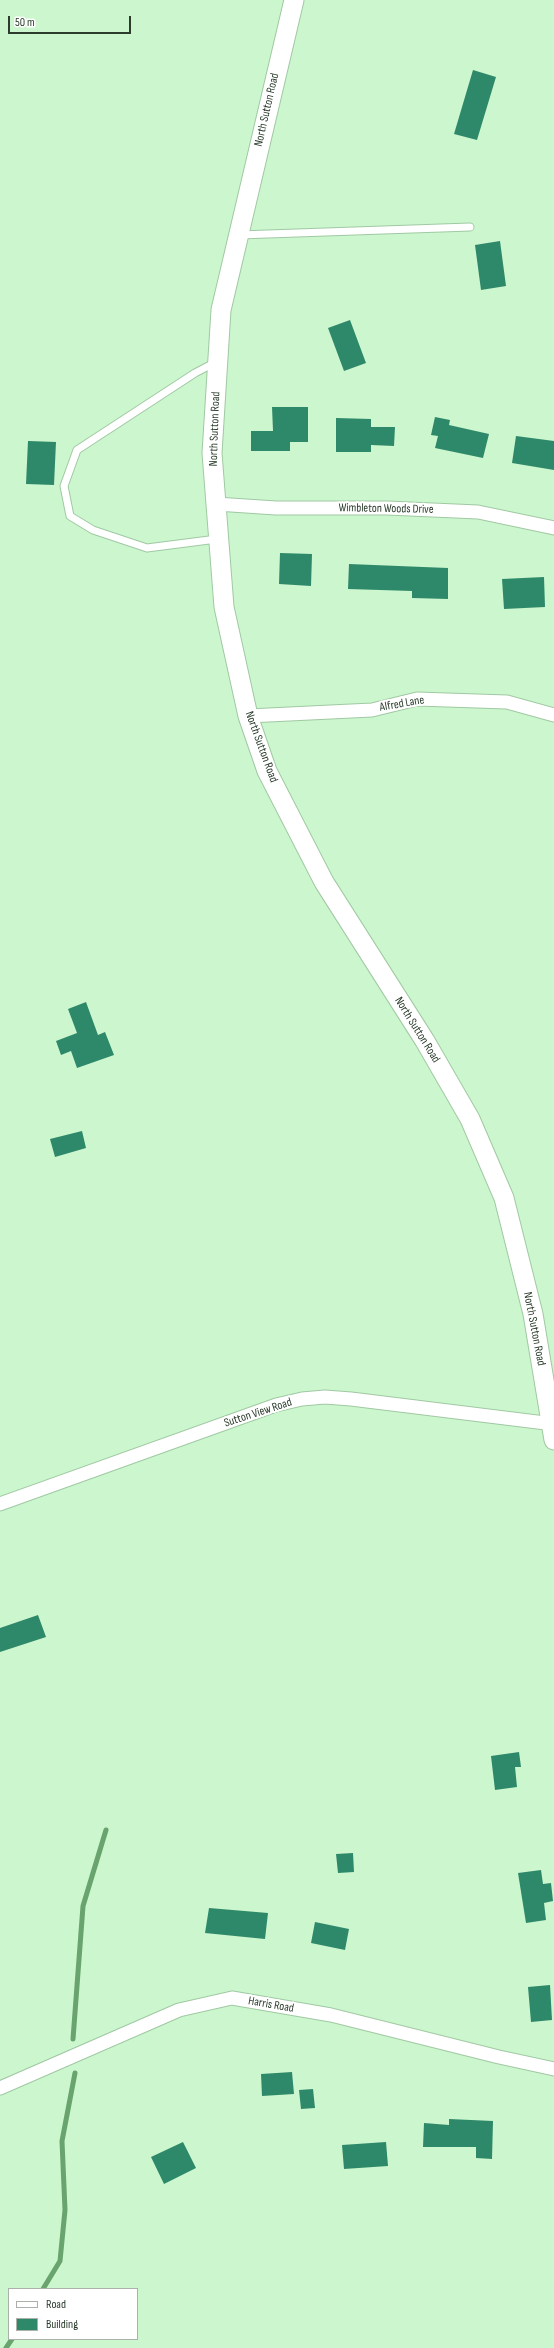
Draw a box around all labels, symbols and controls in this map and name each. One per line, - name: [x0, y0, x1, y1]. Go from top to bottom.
- scale bar: [10, 8, 133, 34]
- text: 50 m: [15, 15, 35, 30]
- street label: North Sutton Road: [252, 72, 282, 148]
- street label: North Sutton Road: [206, 391, 224, 467]
- street label: Wimbleton Woods Drive: [338, 501, 434, 517]
- street label: Alfred Lane: [379, 693, 425, 715]
- street label: North Sutton Road: [241, 709, 281, 785]
- street label: North Sutton Road: [391, 994, 443, 1066]
- street label: North Sutton Road: [520, 1291, 548, 1367]
- street label: Sutton View Road: [222, 1395, 294, 1431]
- street label: Harris Road: [247, 1994, 295, 2016]
- legend: [8, 2288, 138, 2340]
- text: Road: [46, 2297, 66, 2312]
- text: Building: [46, 2317, 78, 2332]

